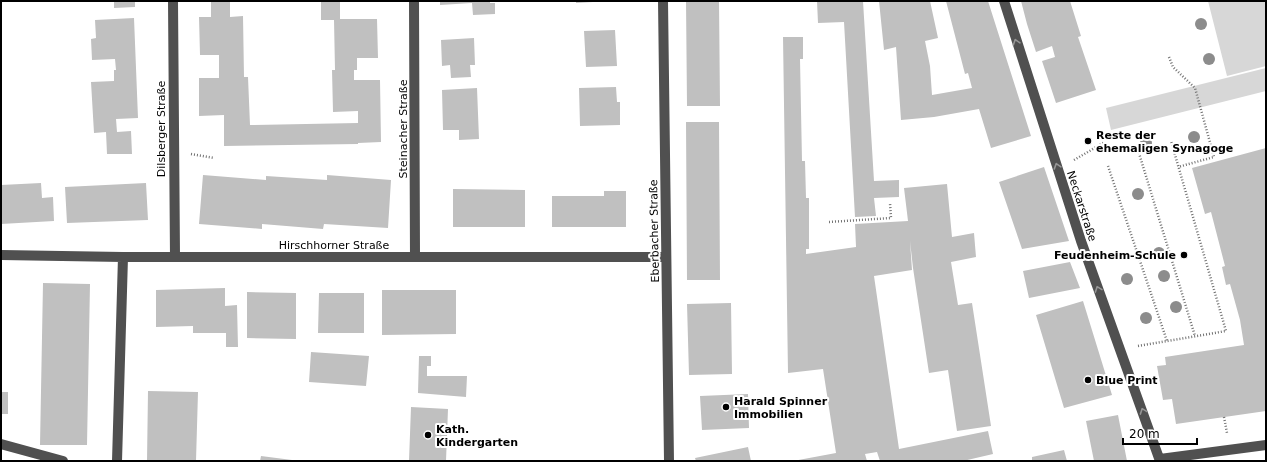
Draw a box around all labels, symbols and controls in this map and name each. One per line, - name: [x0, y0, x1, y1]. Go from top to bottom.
- one-way arrow: [1013, 39, 1021, 46]
- street label: Steinacher Straße: [397, 79, 410, 178]
- street label: Dilsberger Straße: [155, 81, 168, 177]
- place label: Reste der ehemaligen Synagoge: [1096, 129, 1233, 155]
- marker: Reste der ehemaligen Synagoge: [1083, 136, 1093, 146]
- one-way arrow: [1053, 162, 1061, 169]
- street label: Neckarstraße: [1064, 169, 1099, 243]
- street label: Eberbacher Straße: [647, 179, 662, 283]
- street label: Hirschhorner Straße: [279, 239, 390, 252]
- place label: Feudenheim-Schule: [1054, 249, 1176, 262]
- marker: Feudenheim-Schule: [1179, 250, 1189, 260]
- one-way arrow: [1095, 285, 1103, 292]
- place label: Blue Print: [1096, 374, 1158, 387]
- marker: Blue Print: [1083, 375, 1093, 385]
- place label: Harald Spinner Immobilien: [734, 395, 828, 421]
- marker: Harald Spinner Immobilien: [721, 402, 731, 412]
- one-way arrow: [1139, 408, 1147, 415]
- scale bar: [1123, 420, 1197, 446]
- place label: Kath. Kindergarten: [436, 423, 518, 449]
- text: 20 m: [1129, 427, 1160, 441]
- marker: Kath. Kindergarten: [423, 430, 433, 440]

